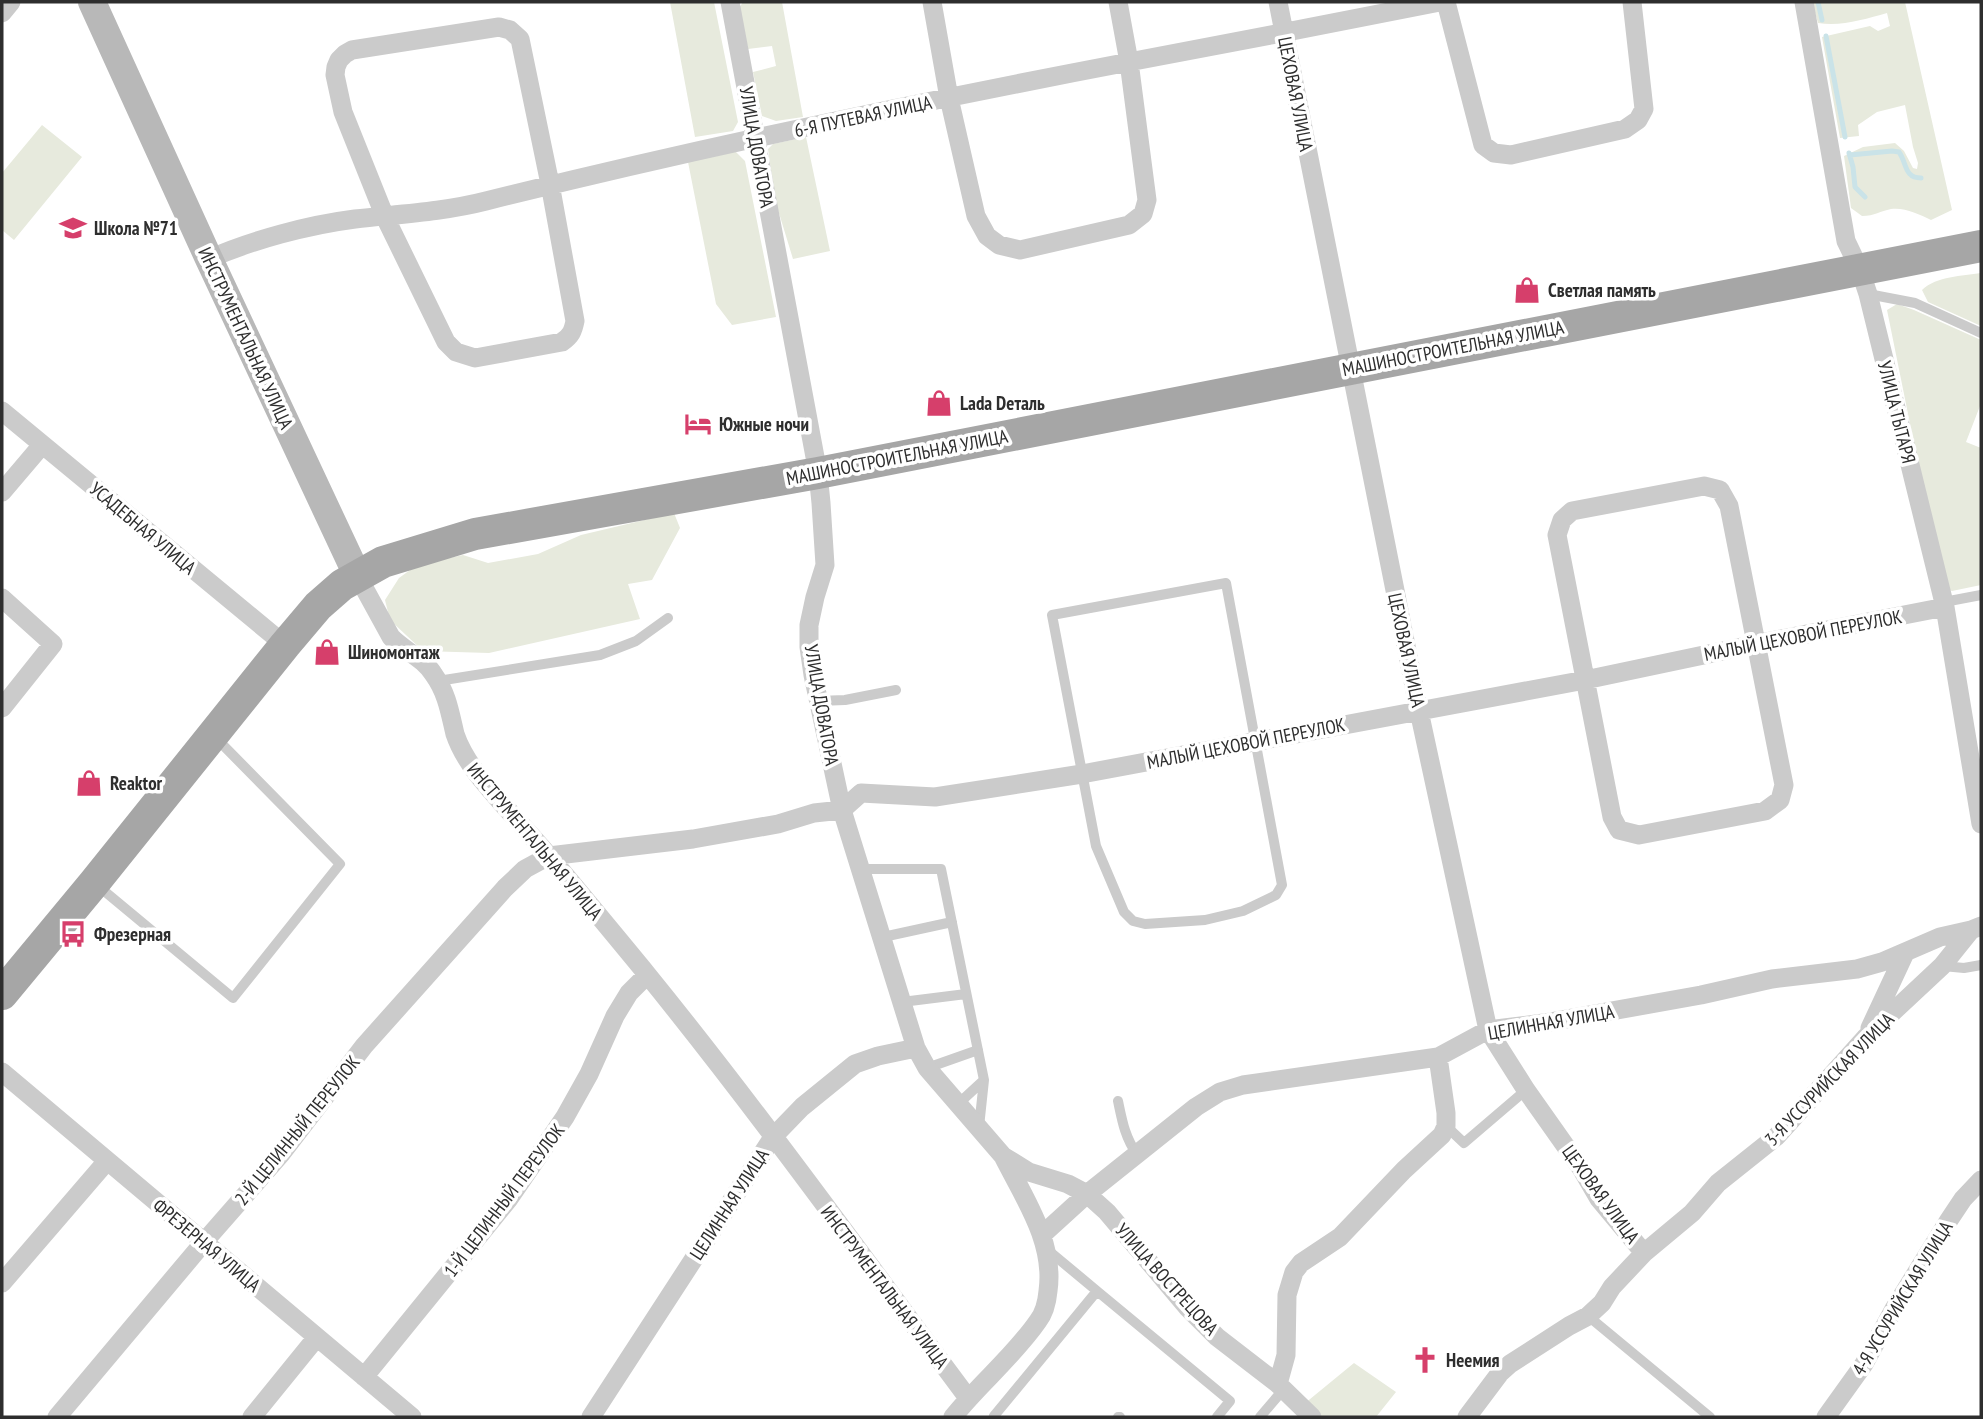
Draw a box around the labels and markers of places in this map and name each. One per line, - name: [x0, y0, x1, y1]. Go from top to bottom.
- school or university icon: Школа №71: [58, 213, 88, 243]
- place label: Школа №71: [94, 216, 178, 240]
- shop icon: Светлая память: [1512, 275, 1542, 305]
- place label: Светлая память: [1548, 278, 1656, 302]
- shop icon: Lada Dеталь: [924, 388, 954, 418]
- place label: Lada Dеталь: [960, 391, 1045, 415]
- hotel icon: Южные ночи: [683, 409, 713, 439]
- place label: Южные ночи: [719, 412, 809, 436]
- shop icon: Шиномонтаж: [312, 637, 342, 667]
- place label: Шиномонтаж: [348, 640, 441, 664]
- shop icon: Reaktor: [74, 768, 104, 798]
- place label: Reaktor: [110, 771, 163, 795]
- bus stop icon: Фрезерная: [58, 919, 88, 949]
- place label: Фрезерная: [94, 922, 171, 946]
- church icon: Неемия: [1410, 1345, 1440, 1375]
- place label: Неемия: [1446, 1348, 1500, 1372]

